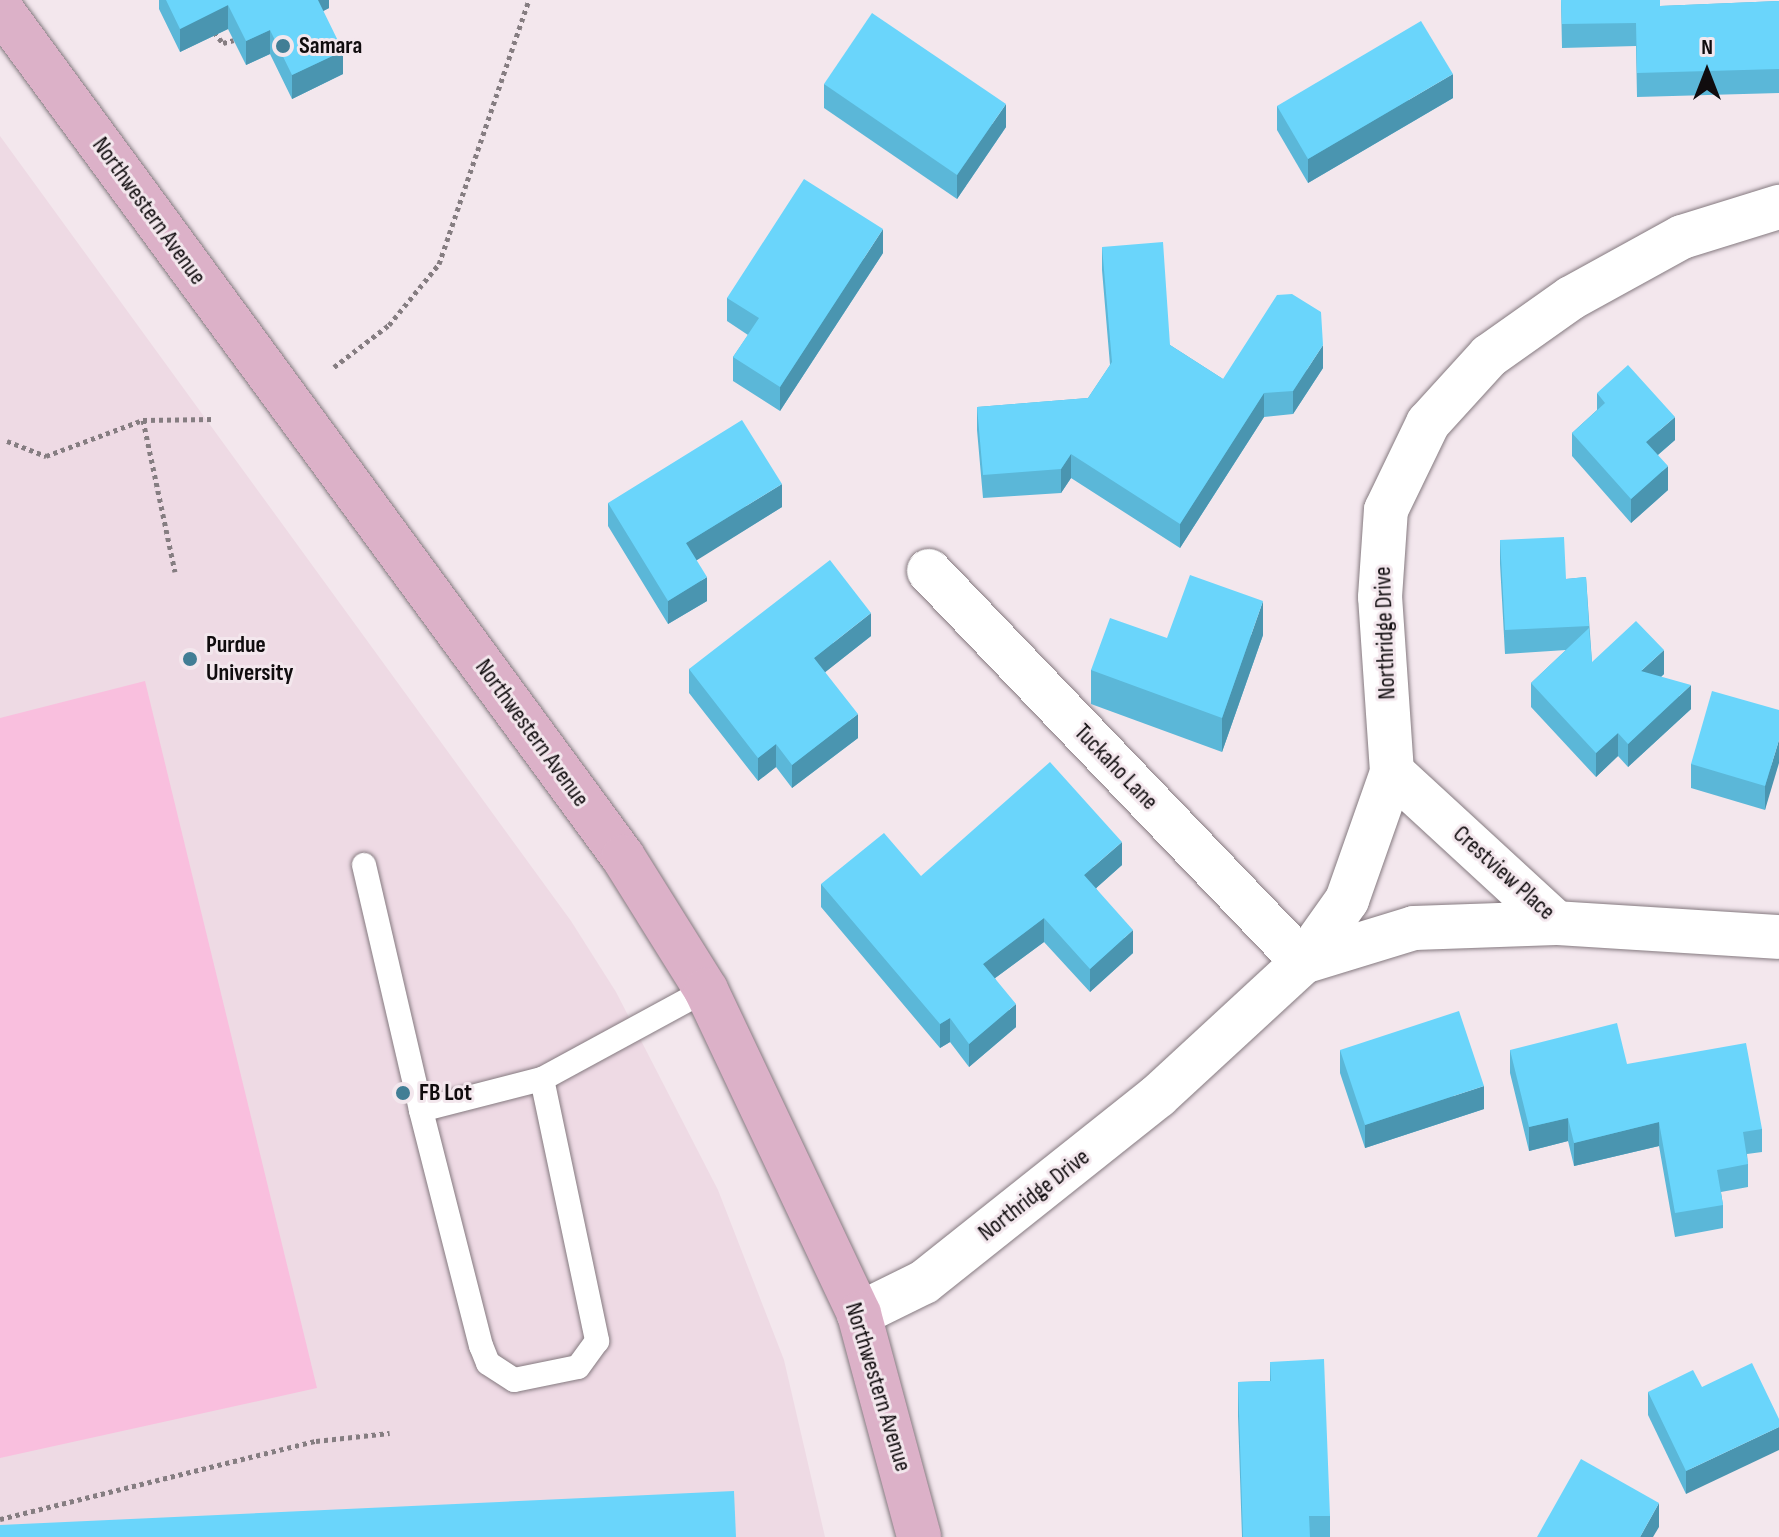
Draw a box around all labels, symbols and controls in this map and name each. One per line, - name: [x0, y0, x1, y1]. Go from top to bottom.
- place label: Samara: [299, 32, 362, 60]
- north arrow: [1667, 32, 1747, 112]
- text: N: [1701, 34, 1713, 61]
- marker: Samara: [274, 37, 292, 55]
- street label: Northwestern Avenue: [86, 132, 212, 290]
- street label: Northridge Drive: [1368, 566, 1402, 700]
- place label: Purdue University: [206, 631, 294, 687]
- marker: Purdue University: [181, 650, 199, 668]
- street label: Northwestern Avenue: [469, 654, 595, 812]
- street label: Tuckaho Lane: [1068, 718, 1164, 816]
- street label: Crestview Place: [1447, 820, 1561, 926]
- place label: FB Lot: [419, 1079, 472, 1107]
- marker: FB Lot: [394, 1084, 412, 1102]
- street label: Northridge Drive: [973, 1143, 1095, 1247]
- street label: Northwestern Avenue: [839, 1299, 917, 1475]

